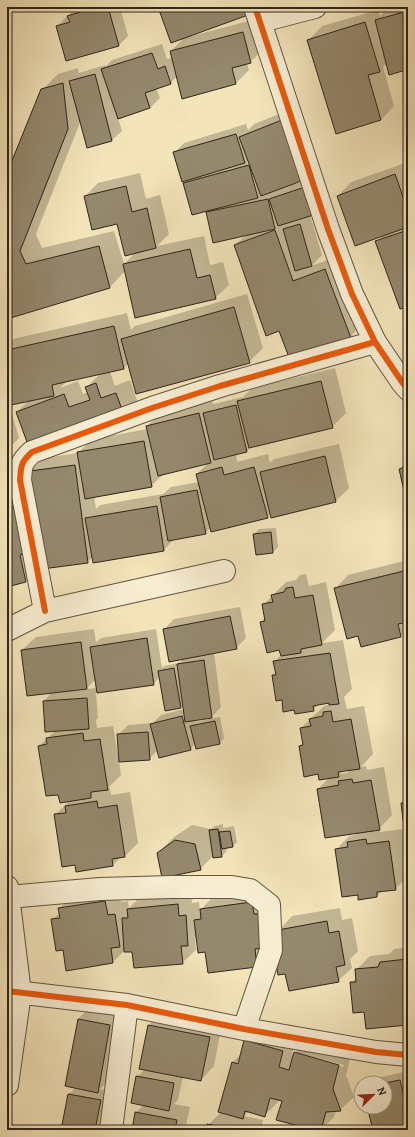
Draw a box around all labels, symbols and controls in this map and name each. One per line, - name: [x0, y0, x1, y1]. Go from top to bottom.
- north arrow: [353, 1075, 393, 1115]
- text: N: [373, 1084, 390, 1098]

